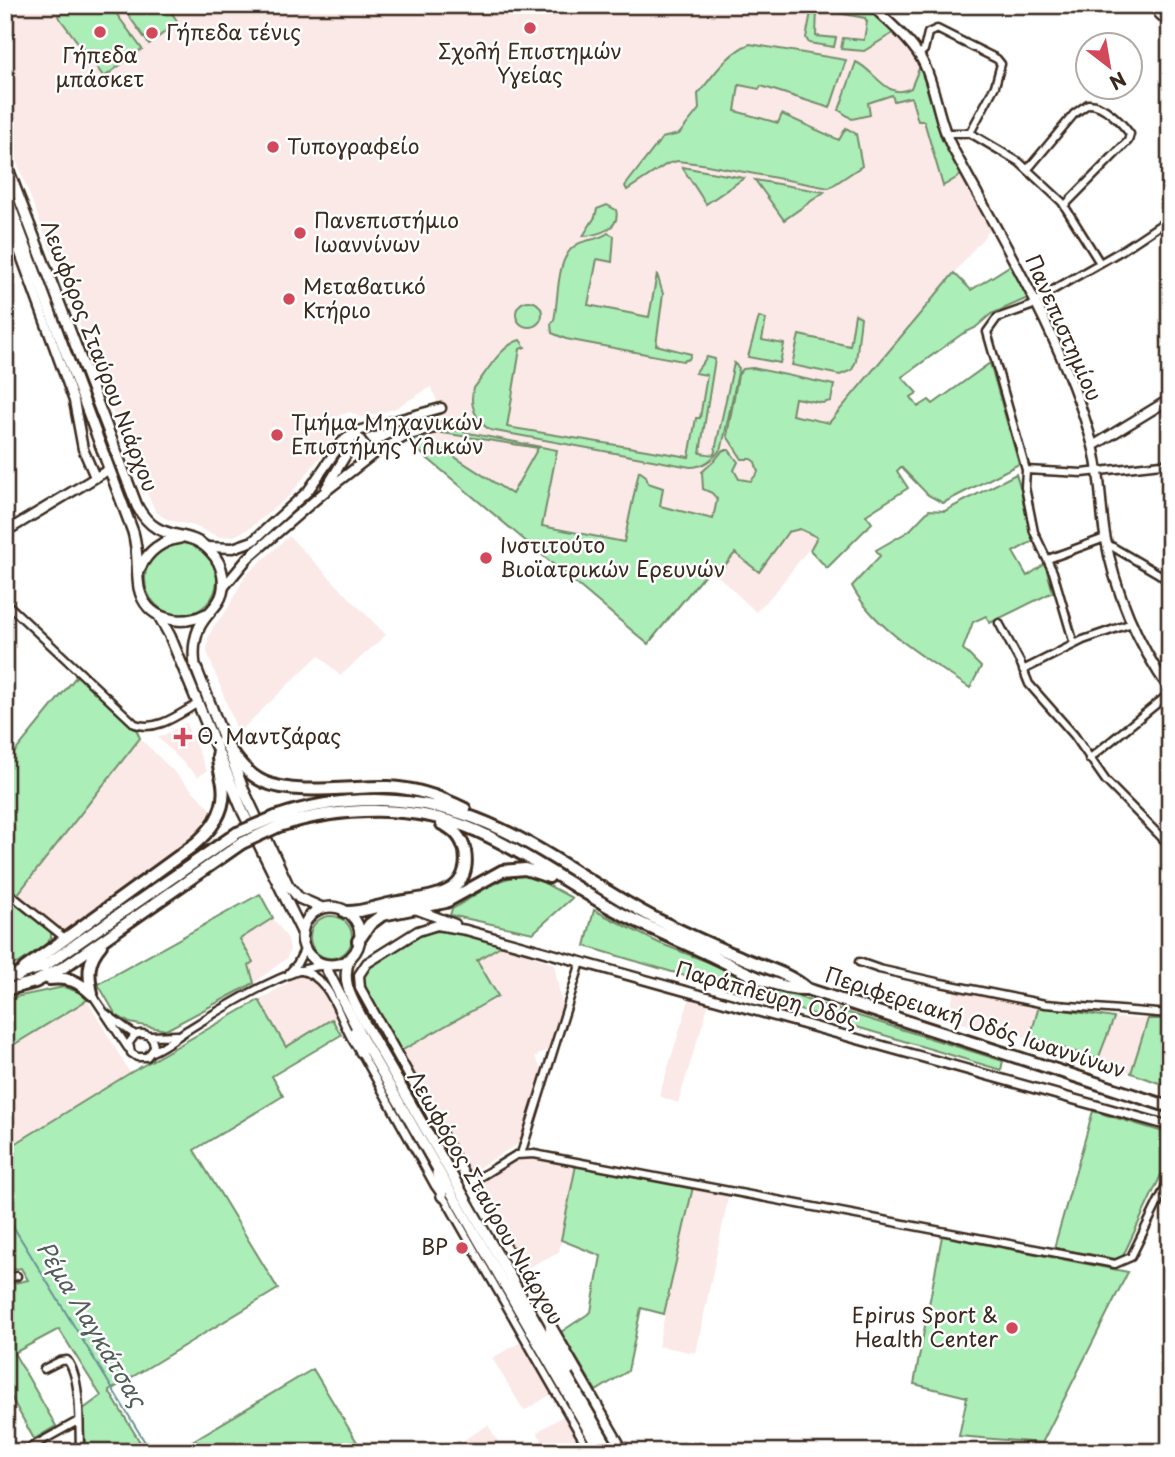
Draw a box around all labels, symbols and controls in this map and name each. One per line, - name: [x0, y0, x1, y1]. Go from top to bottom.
- place label: Γήπεδα τένις: [166, 15, 301, 47]
- marker: Σχολή Επιστημών Υγείας: [522, 20, 538, 36]
- marker: Γήπεδα μπάσκετ: [92, 24, 108, 40]
- marker: Γήπεδα τένις: [144, 25, 160, 41]
- north arrow: [1074, 32, 1144, 102]
- place label: Σχολή Επιστημών Υγείας: [438, 34, 622, 90]
- place label: Γήπεδα μπάσκετ: [55, 38, 145, 94]
- text: N: [1105, 66, 1132, 97]
- place label: Τυπογραφείο: [287, 129, 420, 161]
- marker: Τυπογραφείο: [265, 139, 281, 155]
- place label: Πανεπιστήμιο Ιωαννίνων: [314, 203, 459, 259]
- street label: Λεωφόρος Σταύρου Νιάρχου: [34, 215, 168, 496]
- marker: Πανεπιστήμιο Ιωαννίνων: [292, 225, 308, 241]
- street label: Πανεπιστημίου: [1018, 249, 1111, 406]
- place label: Μεταβατικό Κτήριο: [303, 269, 426, 325]
- marker: Μεταβατικό Κτήριο: [281, 291, 297, 307]
- place label: Τμήμα Μηχανικών Επιστήμης Υλικών: [291, 405, 484, 461]
- marker: Τμήμα Μηχανικών Επιστήμης Υλικών: [269, 427, 285, 443]
- place label: Ινστιτούτο Βιοϊατρικών Ερευνών: [500, 528, 725, 584]
- marker: Ινστιτούτο Βιοϊατρικών Ερευνών: [478, 550, 494, 566]
- place label: Θ. Μαντζάρας: [197, 719, 341, 751]
- marker: Θ. Μαντζάρας: [175, 729, 191, 745]
- street label: Παράπλευρη Οδός: [672, 952, 863, 1034]
- street label: Περιφερειακή Οδός Ιωαννίνων: [821, 957, 1131, 1085]
- street label: Λεωφόρος Σταύρου Νιάρχου: [401, 1064, 573, 1330]
- place label: BP: [421, 1230, 448, 1262]
- water label: Ρέμα Λαγκάτσας: [29, 1233, 157, 1415]
- marker: BP: [454, 1240, 470, 1256]
- place label: Epirus Sport & Health Center: [852, 1298, 998, 1354]
- marker: Epirus Sport & Health Center: [1004, 1320, 1020, 1336]

